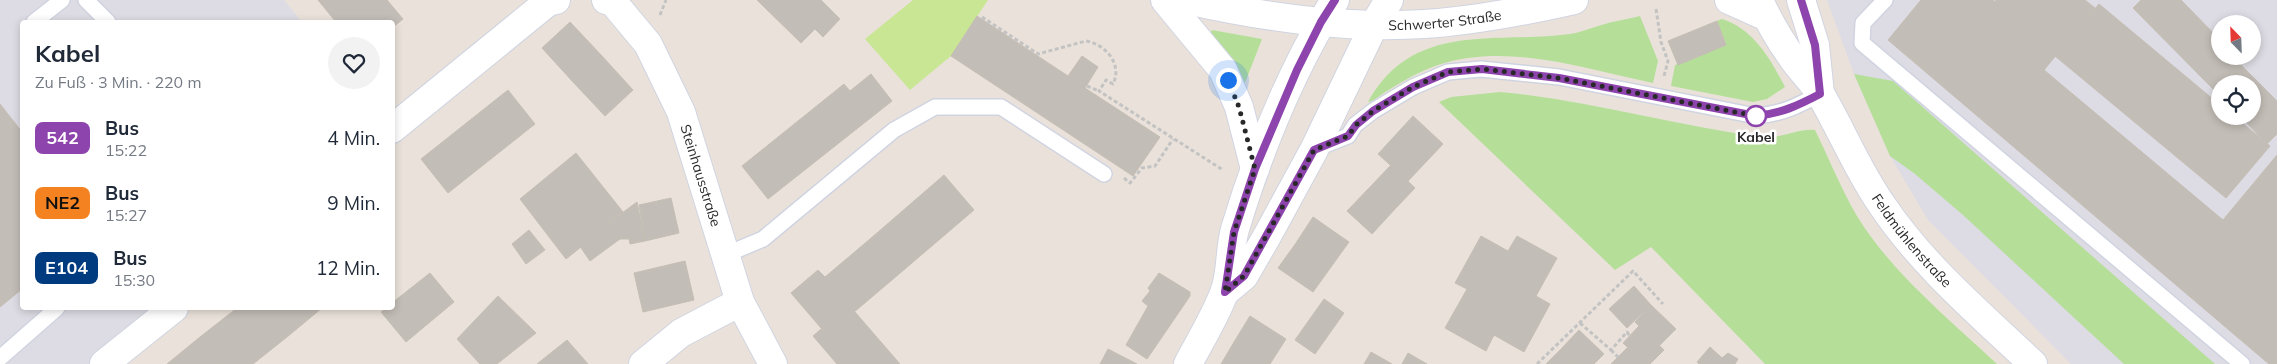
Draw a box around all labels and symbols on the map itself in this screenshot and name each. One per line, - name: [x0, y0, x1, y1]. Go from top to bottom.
- street label: Schwerter Straße: [1388, 6, 1503, 34]
- north arrow: [2211, 15, 2261, 65]
- your location: [1216, 68, 1241, 93]
- marker: Kabel: [1745, 105, 1767, 127]
- street label: Steinhausstraße: [676, 122, 725, 229]
- place label: Kabel: [1737, 128, 1775, 146]
- street label: Feldmühlenstraße: [1868, 190, 1956, 291]

